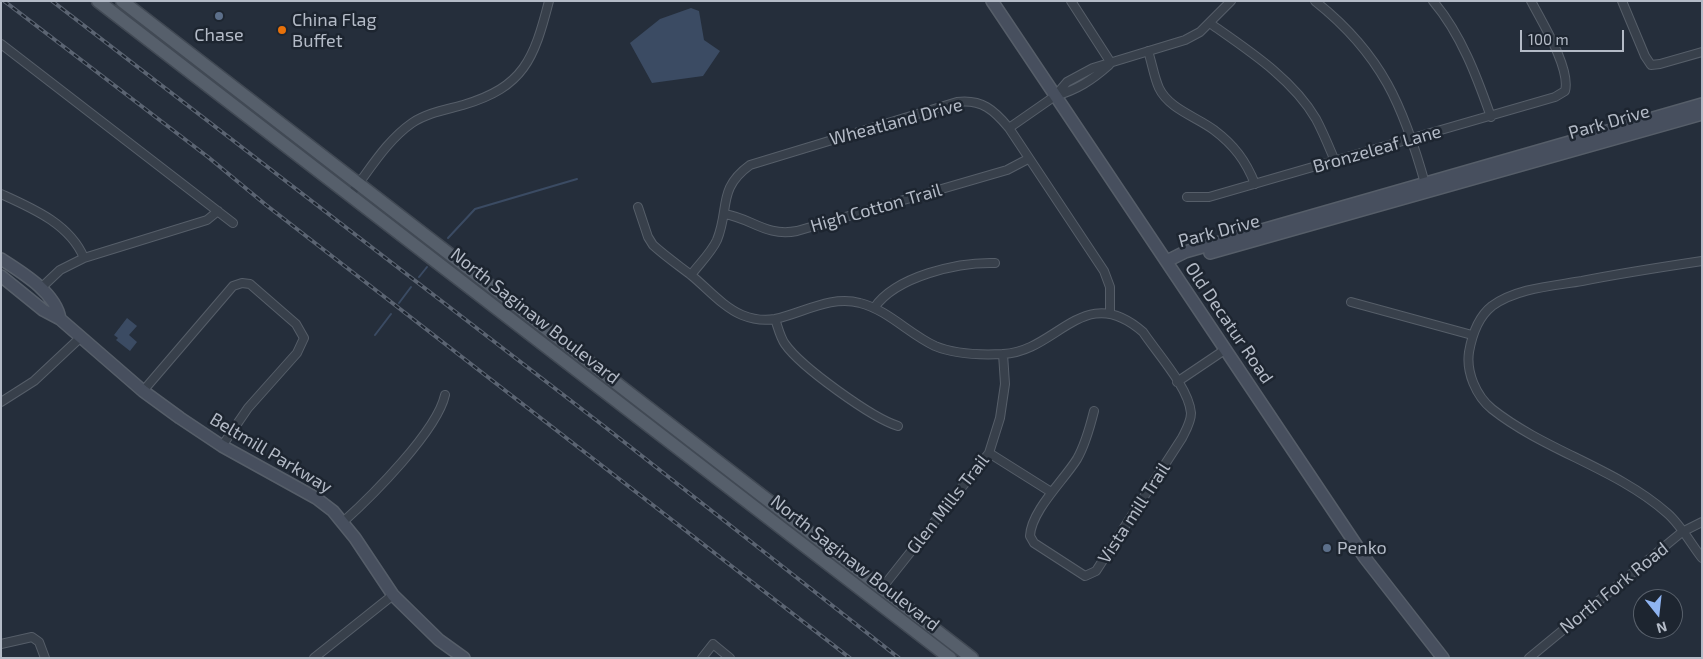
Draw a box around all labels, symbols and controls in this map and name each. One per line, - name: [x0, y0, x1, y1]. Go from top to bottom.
- place label: China Flag Buffet: [292, 9, 377, 52]
- marker: Chase: [213, 10, 225, 22]
- scale bar: [1523, 20, 1627, 52]
- place label: Chase: [194, 24, 244, 46]
- marker: China Flag Buffet: [276, 24, 288, 36]
- text: 100 m: [1528, 30, 1569, 48]
- street label: Wheatland Drive: [827, 94, 965, 150]
- street label: Park Drive: [1566, 100, 1652, 144]
- street label: Bronzeleaf Lane: [1310, 120, 1444, 178]
- street label: High Cotton Trail: [808, 179, 944, 237]
- street label: Park Drive: [1176, 210, 1262, 252]
- street label: North Saginaw Boulevard: [446, 243, 624, 389]
- street label: Old Decatur Road: [1180, 258, 1278, 388]
- street label: Beltmill Parkway: [206, 408, 336, 498]
- street label: Glen Mills Trail: [902, 450, 994, 558]
- street label: Vista mill Trail: [1093, 458, 1175, 568]
- street label: North Saginaw Boulevard: [766, 490, 944, 636]
- place label: Penko: [1337, 537, 1387, 559]
- street label: North Fork Road: [1556, 538, 1672, 638]
- marker: Penko: [1321, 542, 1333, 554]
- north arrow: [1633, 589, 1683, 639]

